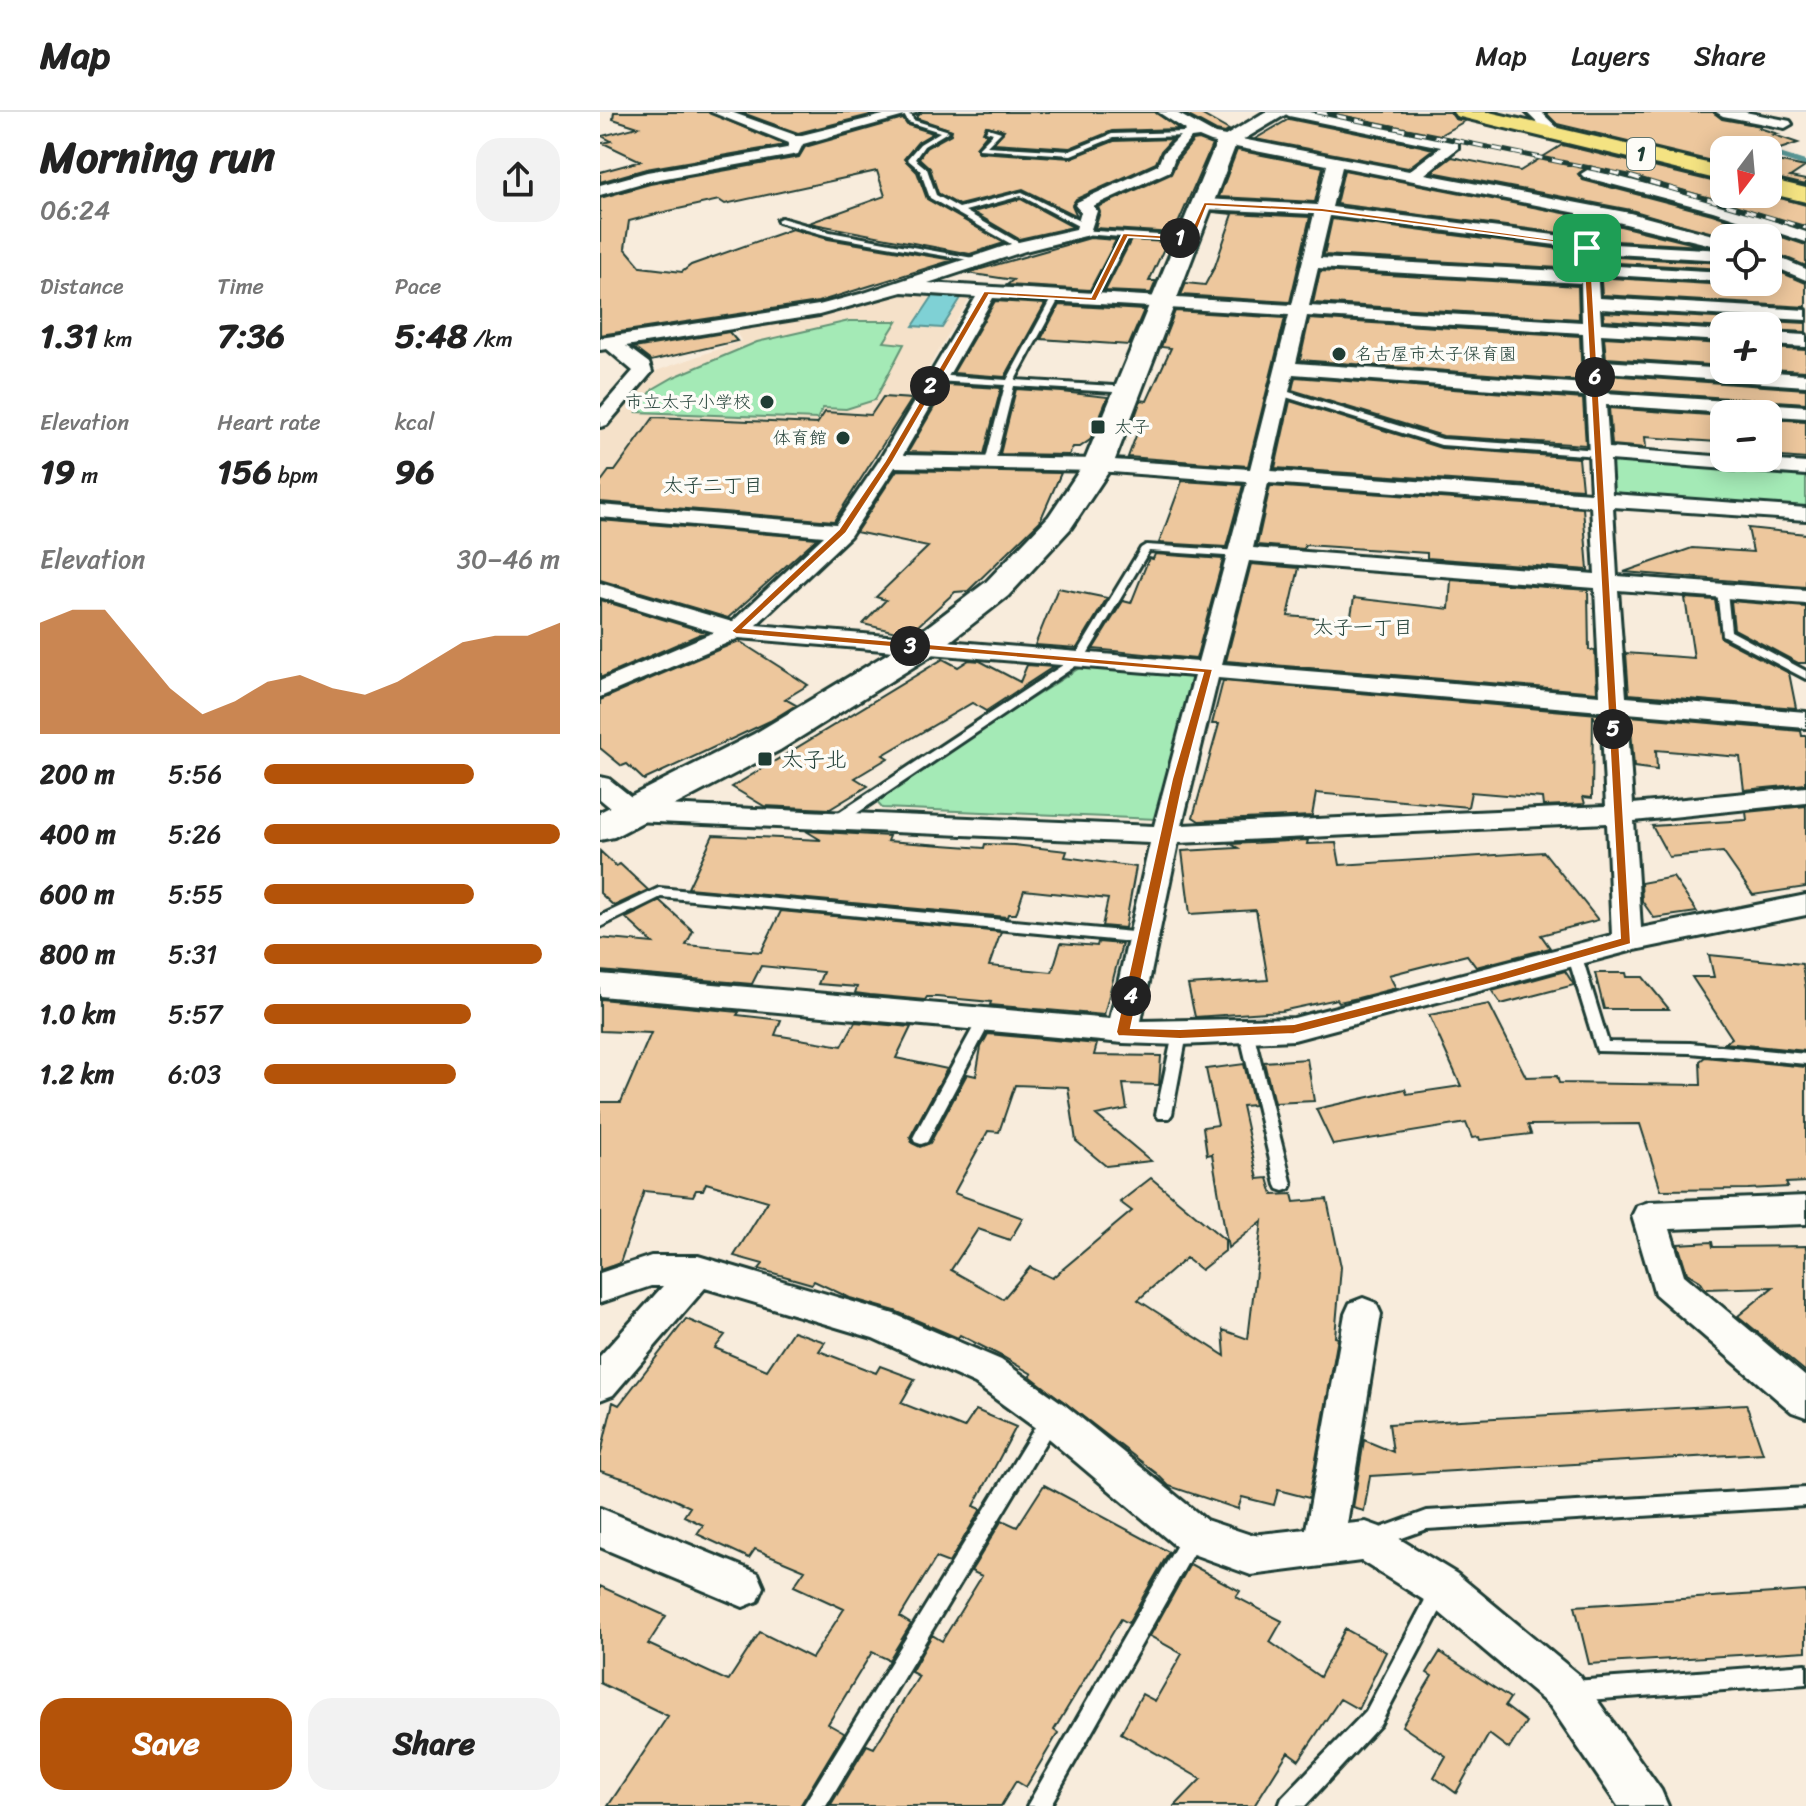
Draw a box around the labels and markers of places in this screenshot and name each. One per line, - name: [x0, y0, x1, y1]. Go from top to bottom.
- pin: [1553, 214, 1621, 282]
- pin: 1: [1160, 218, 1200, 258]
- place label: 名古屋市太子保育園: [1355, 338, 1517, 370]
- marker: 名古屋市太子保育園: [1330, 345, 1348, 363]
- pin: 6: [1575, 357, 1615, 397]
- pin: 2: [910, 366, 950, 406]
- place label: 市立太子小学校: [625, 386, 751, 418]
- marker: 市立太子小学校: [758, 393, 776, 411]
- place label: 太子: [1114, 411, 1150, 443]
- marker: 太子: [1089, 418, 1107, 436]
- place label: 体育館: [773, 422, 827, 454]
- marker: 体育館: [834, 429, 852, 447]
- pin: 3: [890, 626, 930, 666]
- pin: 5: [1593, 709, 1633, 749]
- place label: 太子北: [781, 740, 847, 779]
- marker: 太子北: [756, 750, 774, 768]
- pin: 4: [1111, 976, 1151, 1016]

